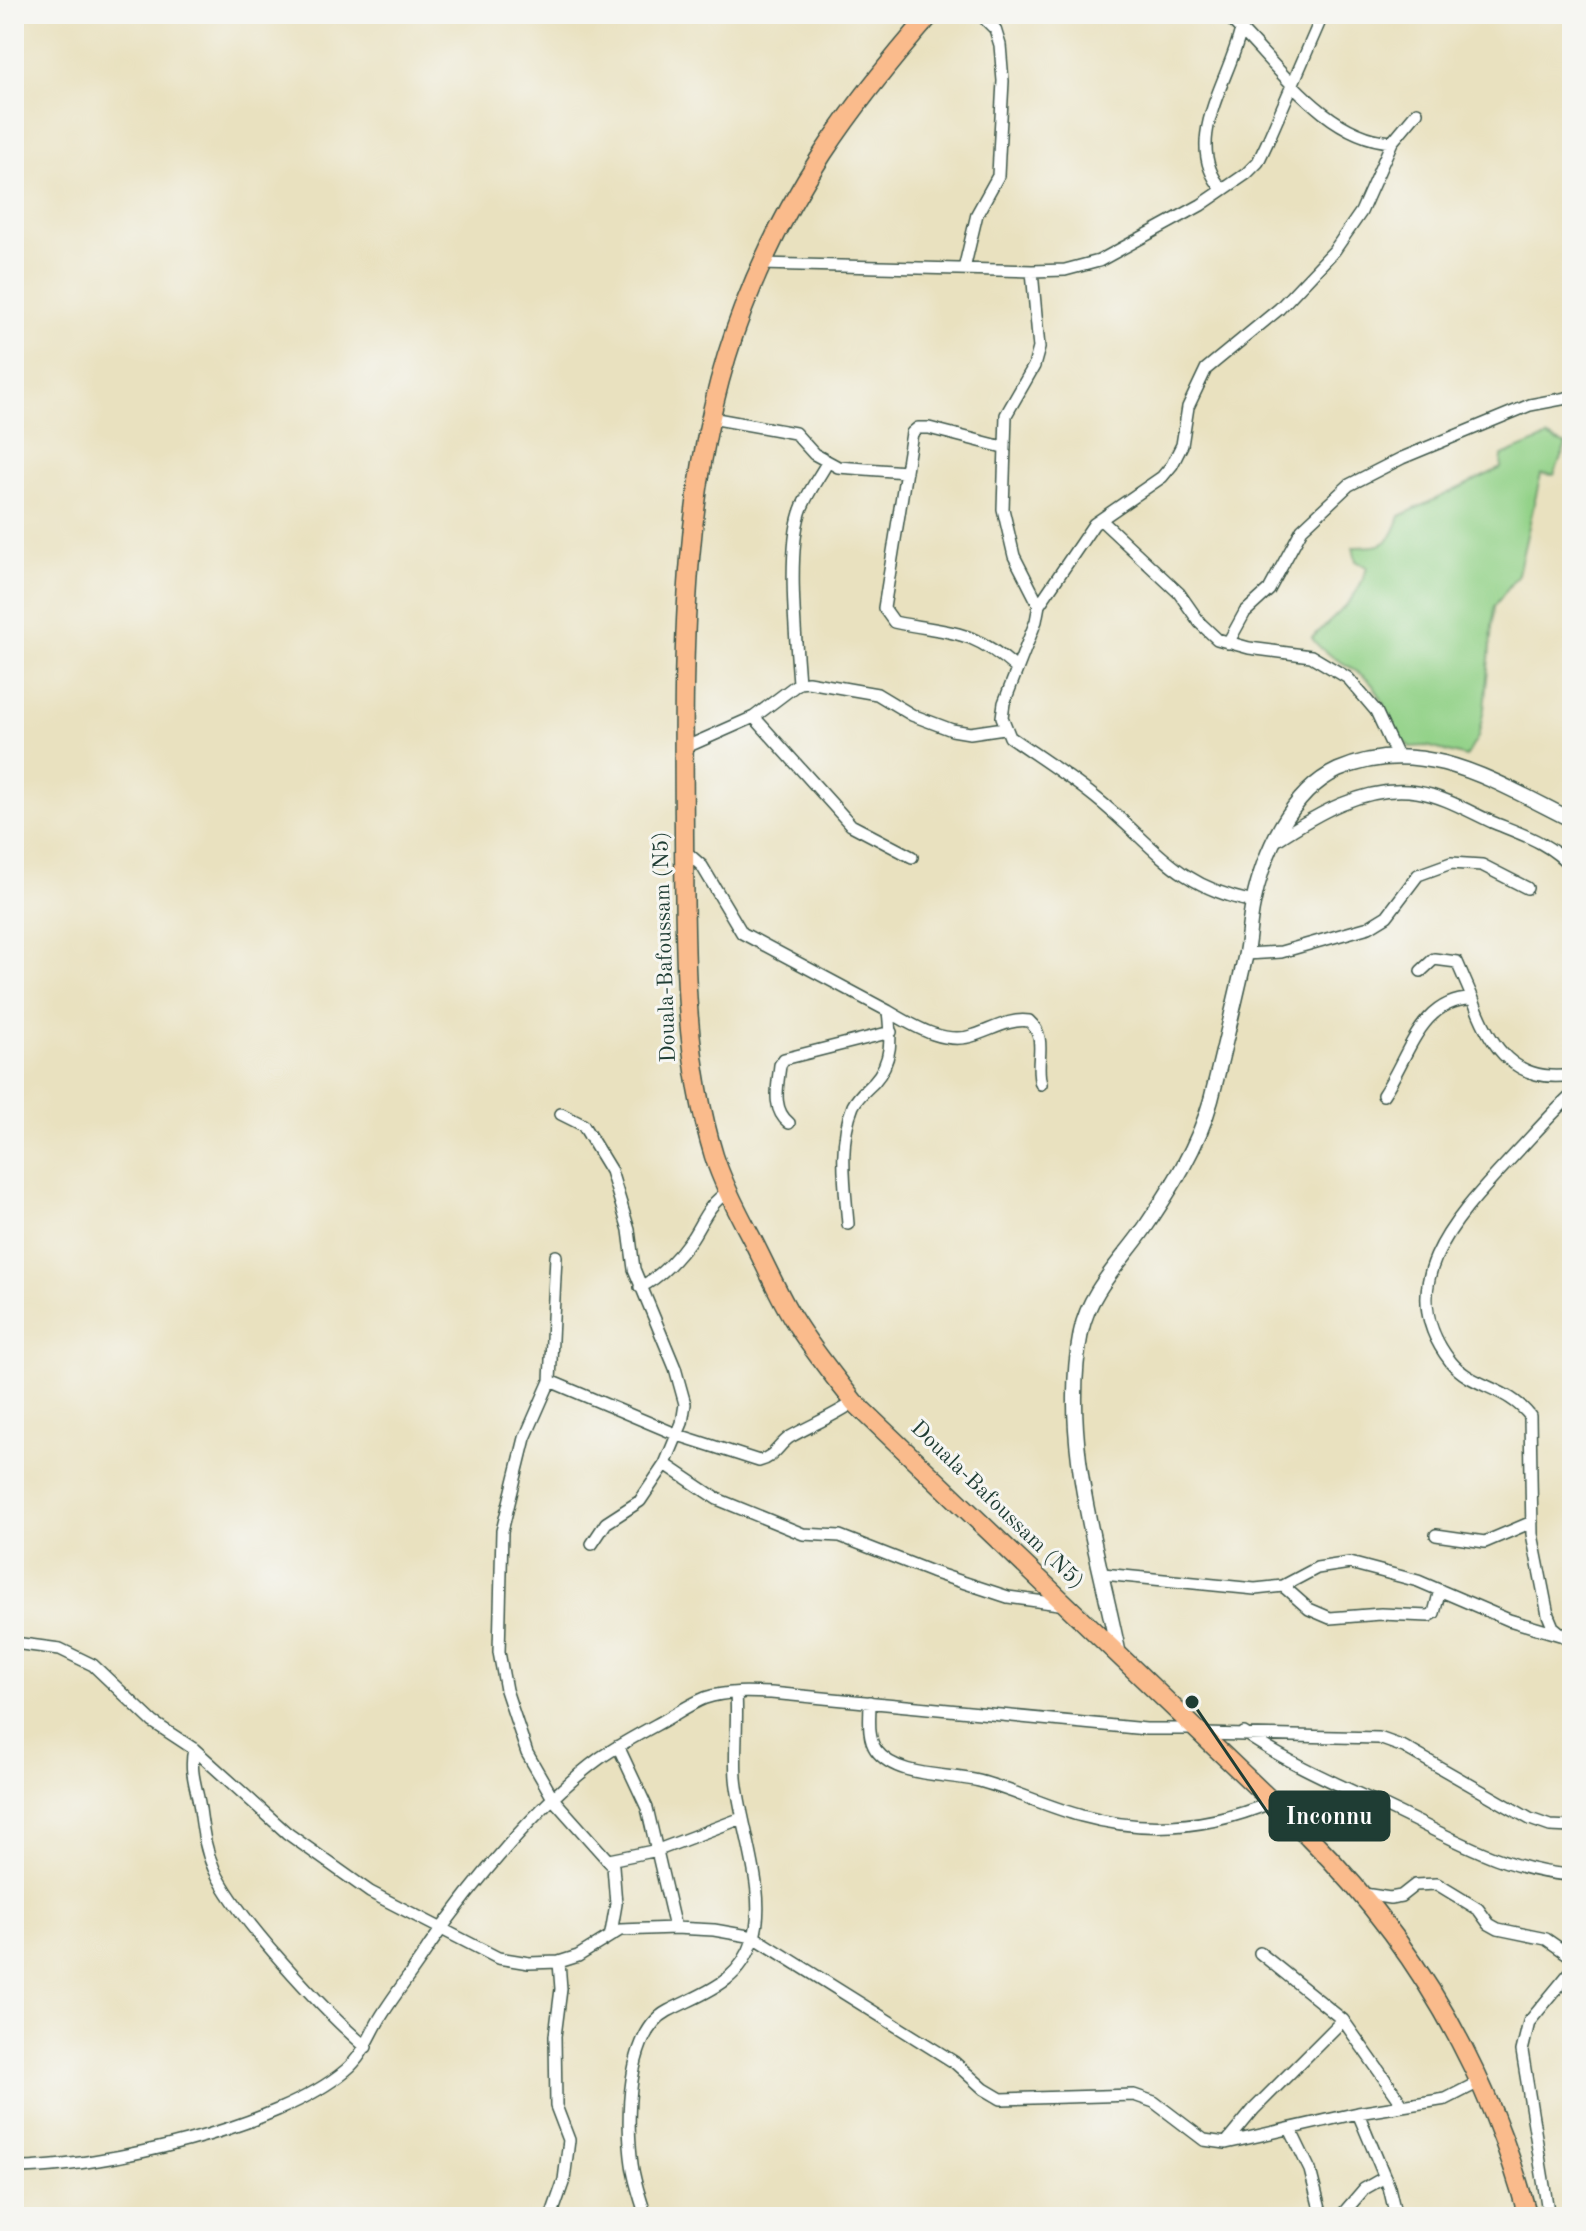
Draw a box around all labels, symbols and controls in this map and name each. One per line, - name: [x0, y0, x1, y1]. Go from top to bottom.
- street label: Douala-Bafoussam (N5): [650, 831, 680, 1063]
- street label: Douala-Bafoussam (N5): [906, 1417, 1088, 1593]
- callout: Inconnu: [1270, 1792, 1389, 1840]
- text: Inconnu: [1285, 1806, 1373, 1830]

